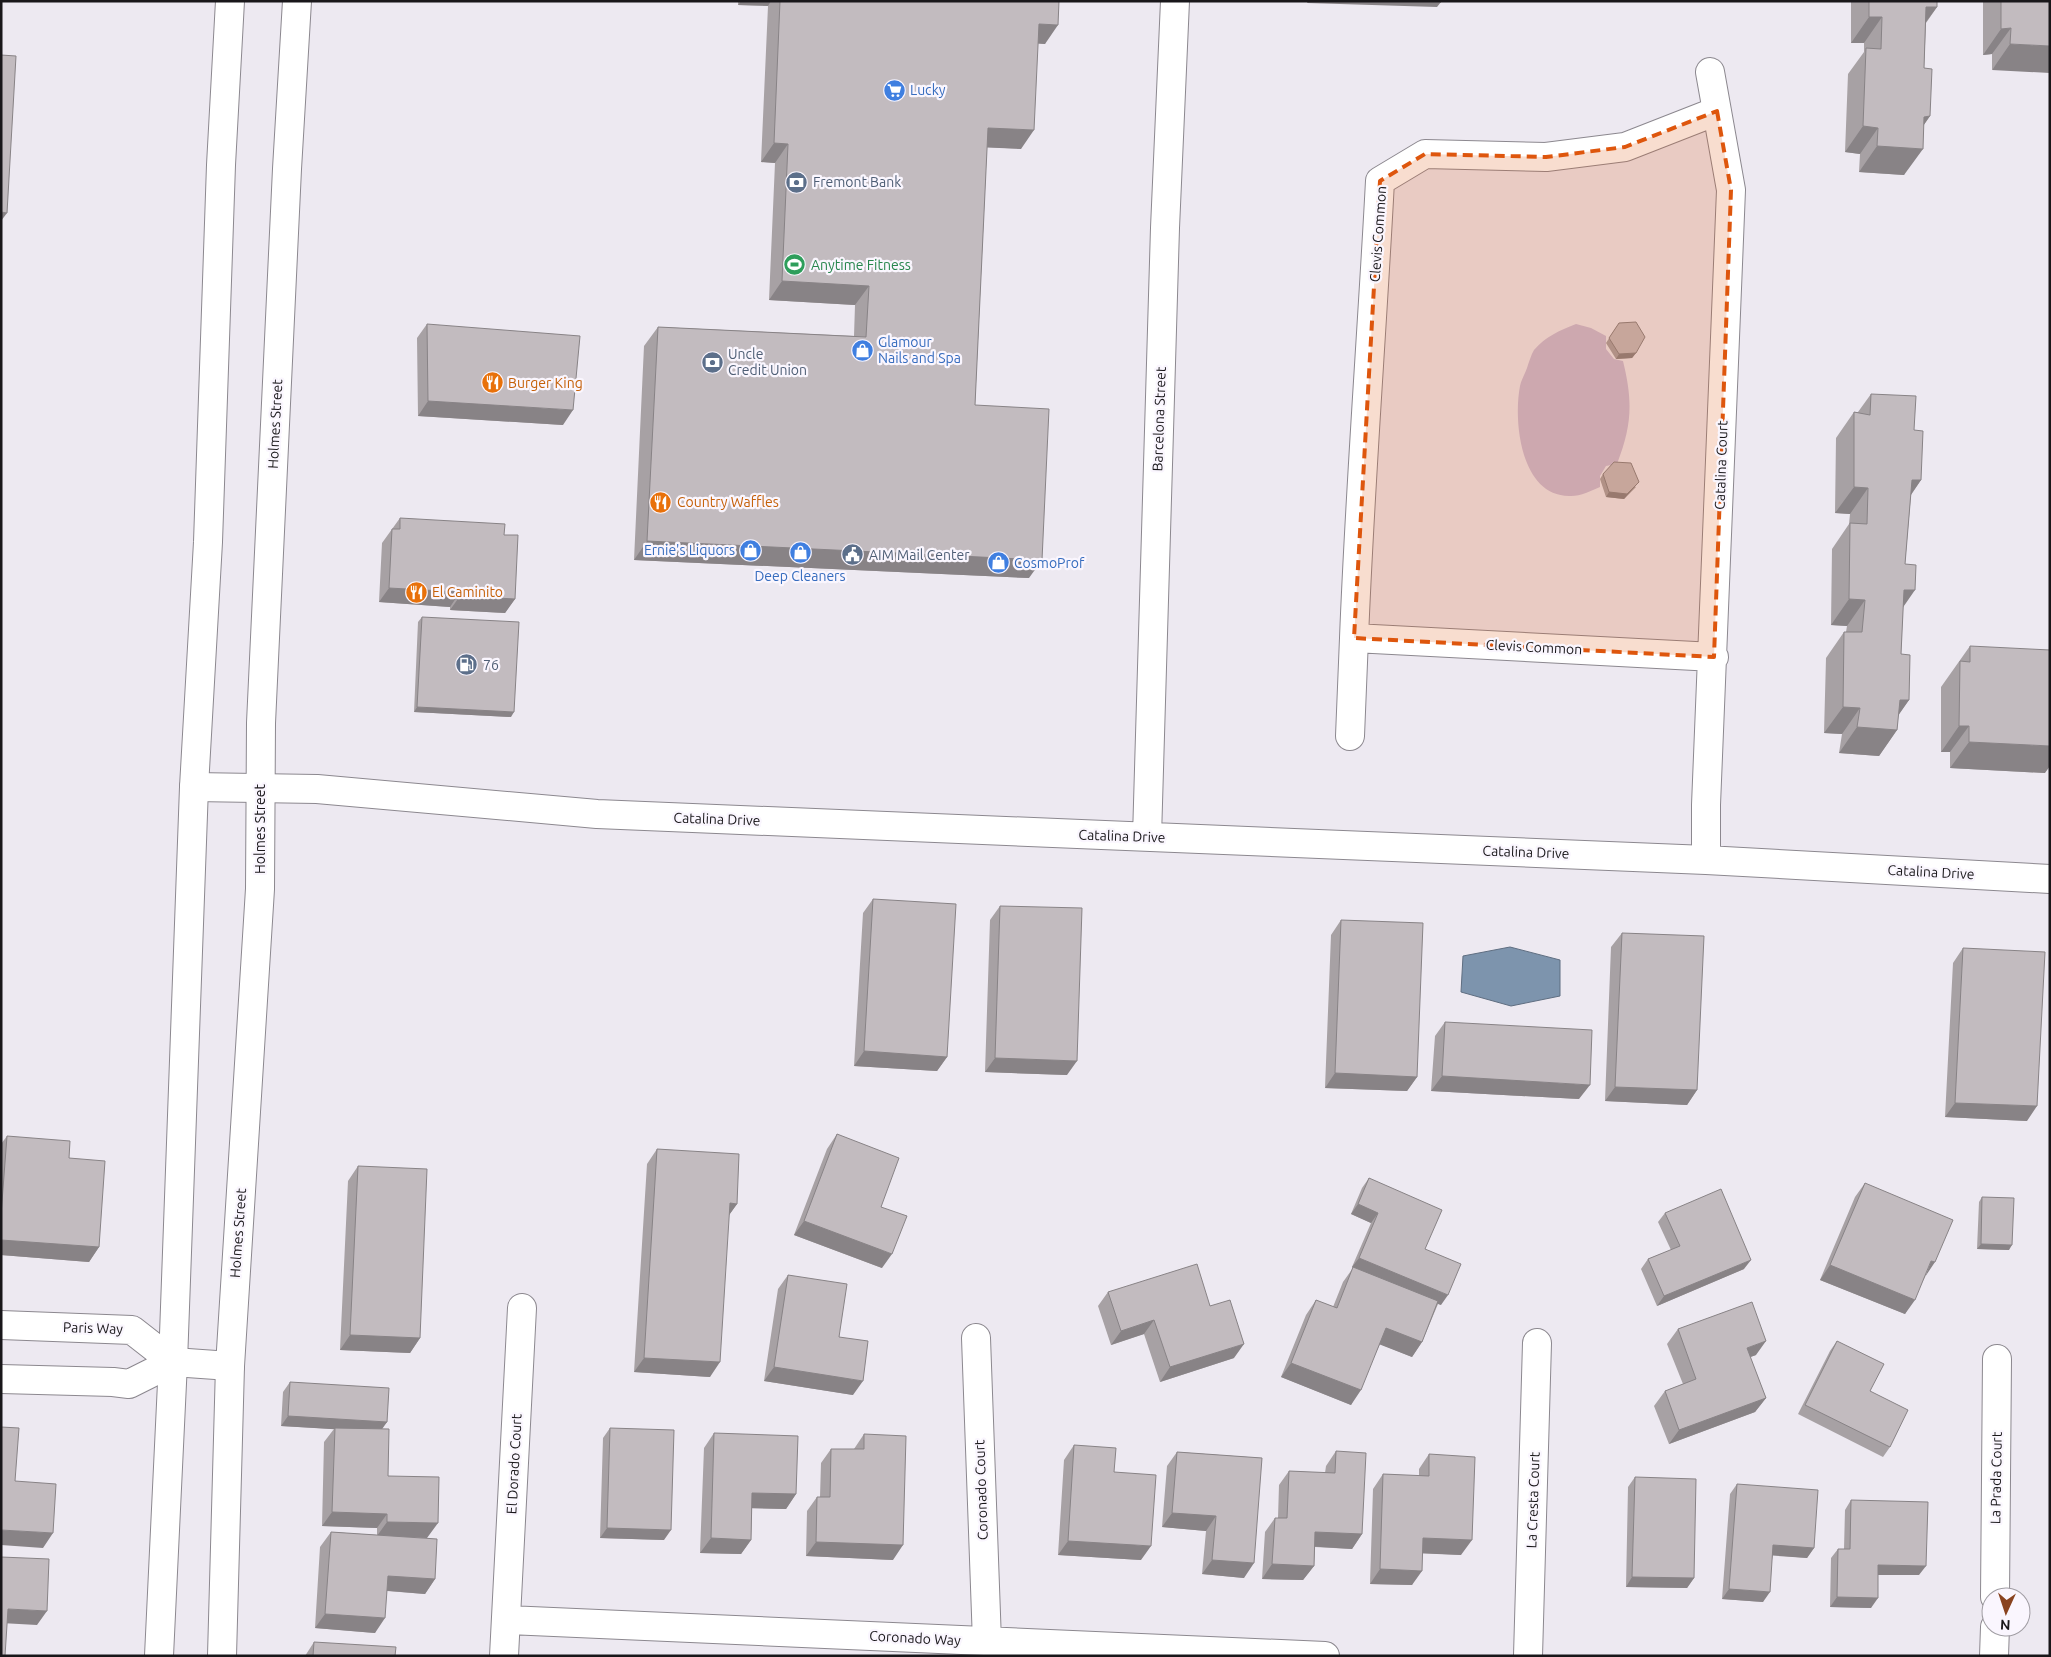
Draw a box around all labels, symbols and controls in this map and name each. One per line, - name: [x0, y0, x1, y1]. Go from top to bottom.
- supermarket icon: Lucky: [882, 78, 906, 102]
- place label: Lucky: [910, 82, 946, 98]
- bank icon: Fremont Bank: [785, 170, 809, 194]
- place label: Fremont Bank: [813, 174, 901, 190]
- street label: Clevis Common: [1367, 185, 1389, 283]
- sports icon: Anytime Fitness: [783, 253, 807, 277]
- place label: Anytime Fitness: [811, 257, 911, 273]
- place label: Glamour Nails and Spa: [878, 334, 961, 366]
- shop icon: Glamour Nails and Spa: [850, 338, 874, 362]
- place label: Uncle Credit Union: [728, 346, 807, 378]
- bank icon: Uncle Credit Union: [700, 350, 724, 374]
- street label: Barcelona Street: [1149, 366, 1169, 472]
- restaurant icon: Burger King: [480, 371, 504, 395]
- place label: Burger King: [508, 375, 583, 391]
- street label: Holmes Street: [265, 378, 285, 469]
- street label: Catalina Court: [1711, 420, 1731, 510]
- restaurant icon: Country Waffles: [649, 490, 673, 514]
- place label: Country Waffles: [677, 494, 779, 510]
- shop icon: Ernie's Liquors: [739, 538, 763, 562]
- shop icon: Deep Cleaners: [788, 541, 812, 565]
- place label: Ernie's Liquors: [644, 542, 735, 558]
- public building icon: AIM Mail Center: [841, 543, 865, 567]
- place label: AIM Mail Center: [869, 547, 970, 563]
- shop icon: CosmoProf: [986, 551, 1010, 575]
- place label: CosmoProf: [1014, 555, 1085, 571]
- place label: Deep Cleaners: [754, 568, 846, 584]
- restaurant icon: El Caminito: [404, 580, 428, 604]
- place label: El Caminito: [432, 584, 503, 600]
- street label: Clevis Common: [1485, 636, 1583, 658]
- fuel station icon: 76: [455, 653, 479, 677]
- place label: 76: [483, 657, 499, 673]
- street label: Holmes Street: [252, 784, 268, 874]
- street label: Catalina Drive: [673, 809, 761, 829]
- street label: Catalina Drive: [1078, 826, 1166, 846]
- street label: Catalina Drive: [1482, 842, 1570, 862]
- street label: Catalina Drive: [1887, 862, 1975, 882]
- street label: Holmes Street: [227, 1187, 249, 1278]
- street label: Paris Way: [63, 1319, 124, 1337]
- street label: El Dorado Court: [503, 1413, 525, 1515]
- street label: La Prada Court: [1987, 1431, 2005, 1524]
- street label: Coronado Court: [971, 1439, 991, 1541]
- street label: La Cresta Court: [1523, 1451, 1543, 1549]
- north arrow: [1981, 1587, 2031, 1637]
- text: N: [2000, 1617, 2011, 1633]
- street label: Coronado Way: [869, 1628, 961, 1648]

